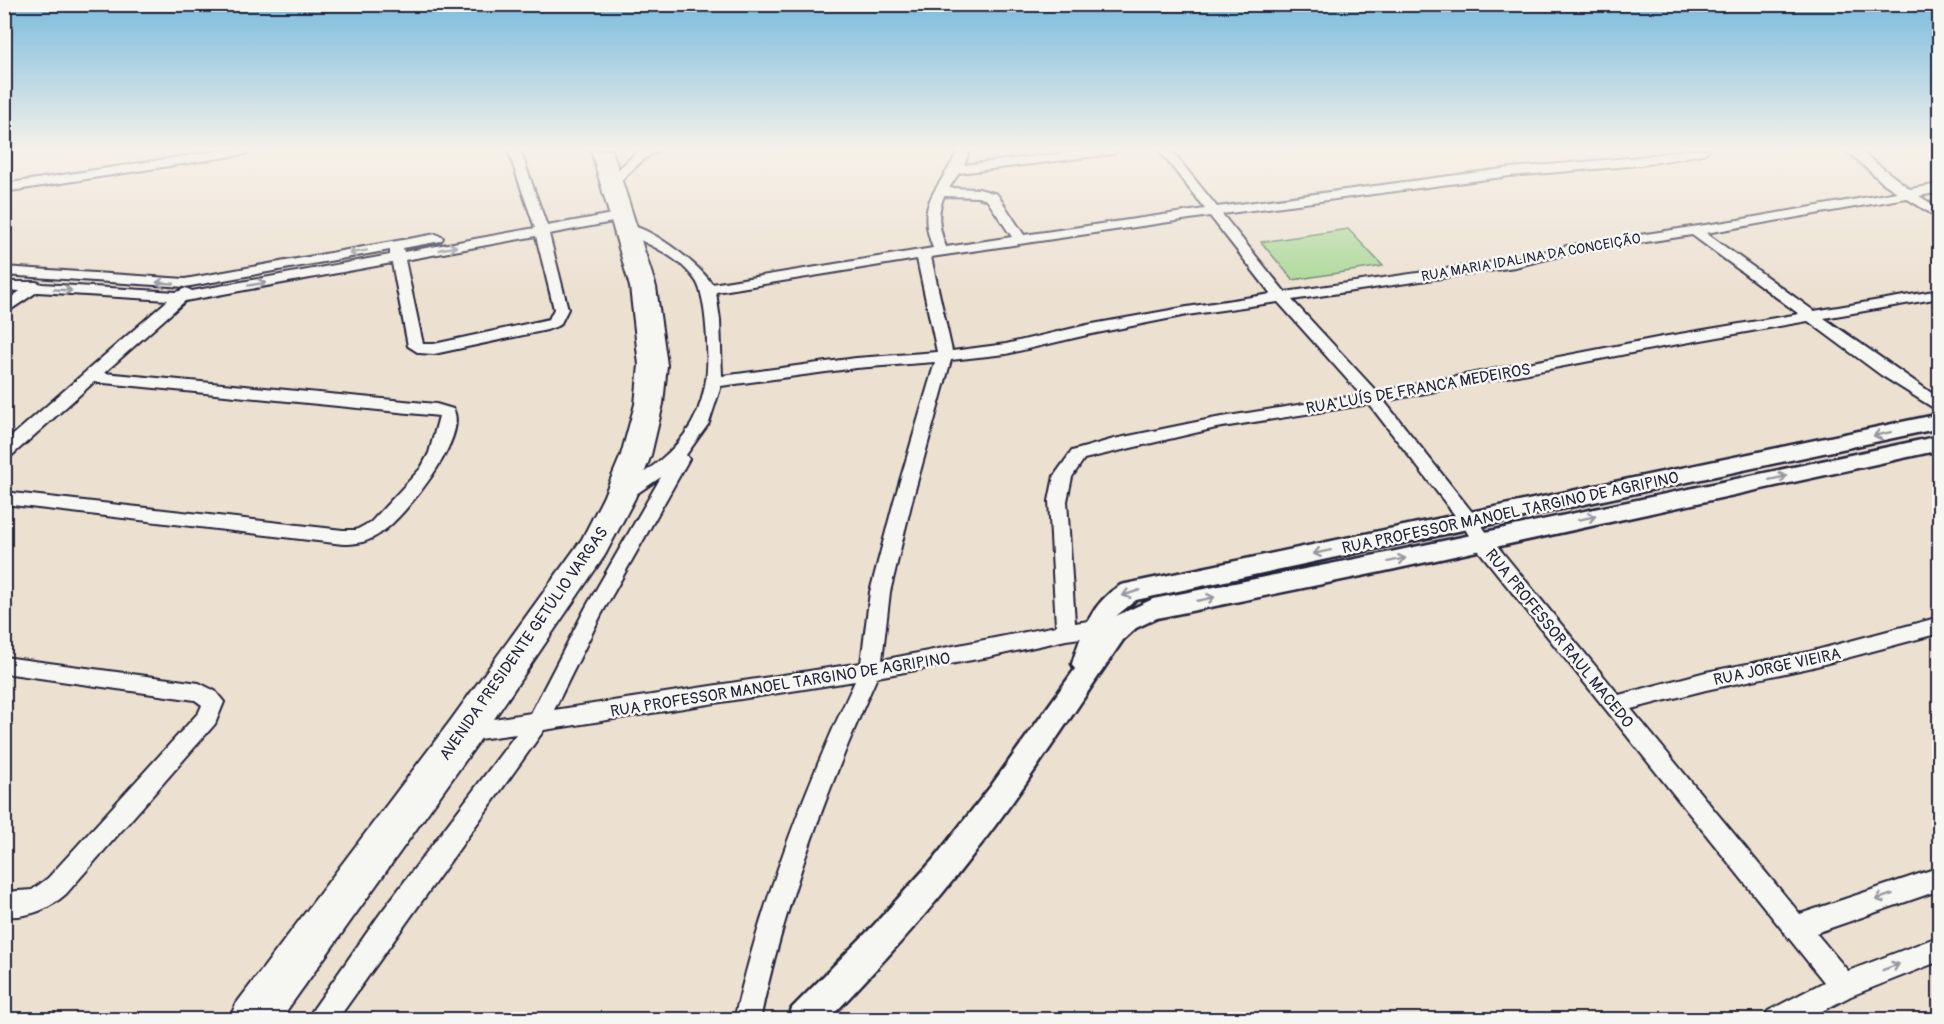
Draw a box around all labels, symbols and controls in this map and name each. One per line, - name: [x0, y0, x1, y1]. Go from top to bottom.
- street label: RUA MARIA IDALINA DA CONCEIÇÃO: [1420, 230, 1642, 285]
- one-way arrow: [438, 242, 458, 253]
- one-way arrow: [348, 247, 368, 258]
- one-way arrow: [156, 277, 176, 288]
- one-way arrow: [246, 278, 266, 289]
- one-way arrow: [52, 285, 72, 296]
- street label: RUA LUÍS DE FRANCA MEDEIROS: [1304, 359, 1532, 419]
- one-way arrow: [1873, 429, 1893, 440]
- street label: RUA PROFESSOR MANOEL TARGINO DE AGRIPINO: [1340, 467, 1680, 558]
- one-way arrow: [1769, 471, 1788, 483]
- one-way arrow: [1577, 512, 1597, 523]
- street label: AVENIDA PRESIDENTE GETÚLIO VARGAS: [435, 523, 612, 764]
- street label: RUA PROFESSOR RAUL MACEDO: [1481, 545, 1638, 732]
- one-way arrow: [1313, 547, 1332, 558]
- one-way arrow: [1387, 553, 1406, 565]
- one-way arrow: [1122, 589, 1141, 600]
- one-way arrow: [1196, 593, 1215, 604]
- street label: RUA JORGE VIEIRA: [1712, 644, 1843, 690]
- street label: RUA PROFESSOR MANOEL TARGINO DE AGRIPINO: [609, 648, 951, 722]
- one-way arrow: [1875, 893, 1894, 904]
- one-way arrow: [1881, 961, 1900, 972]

